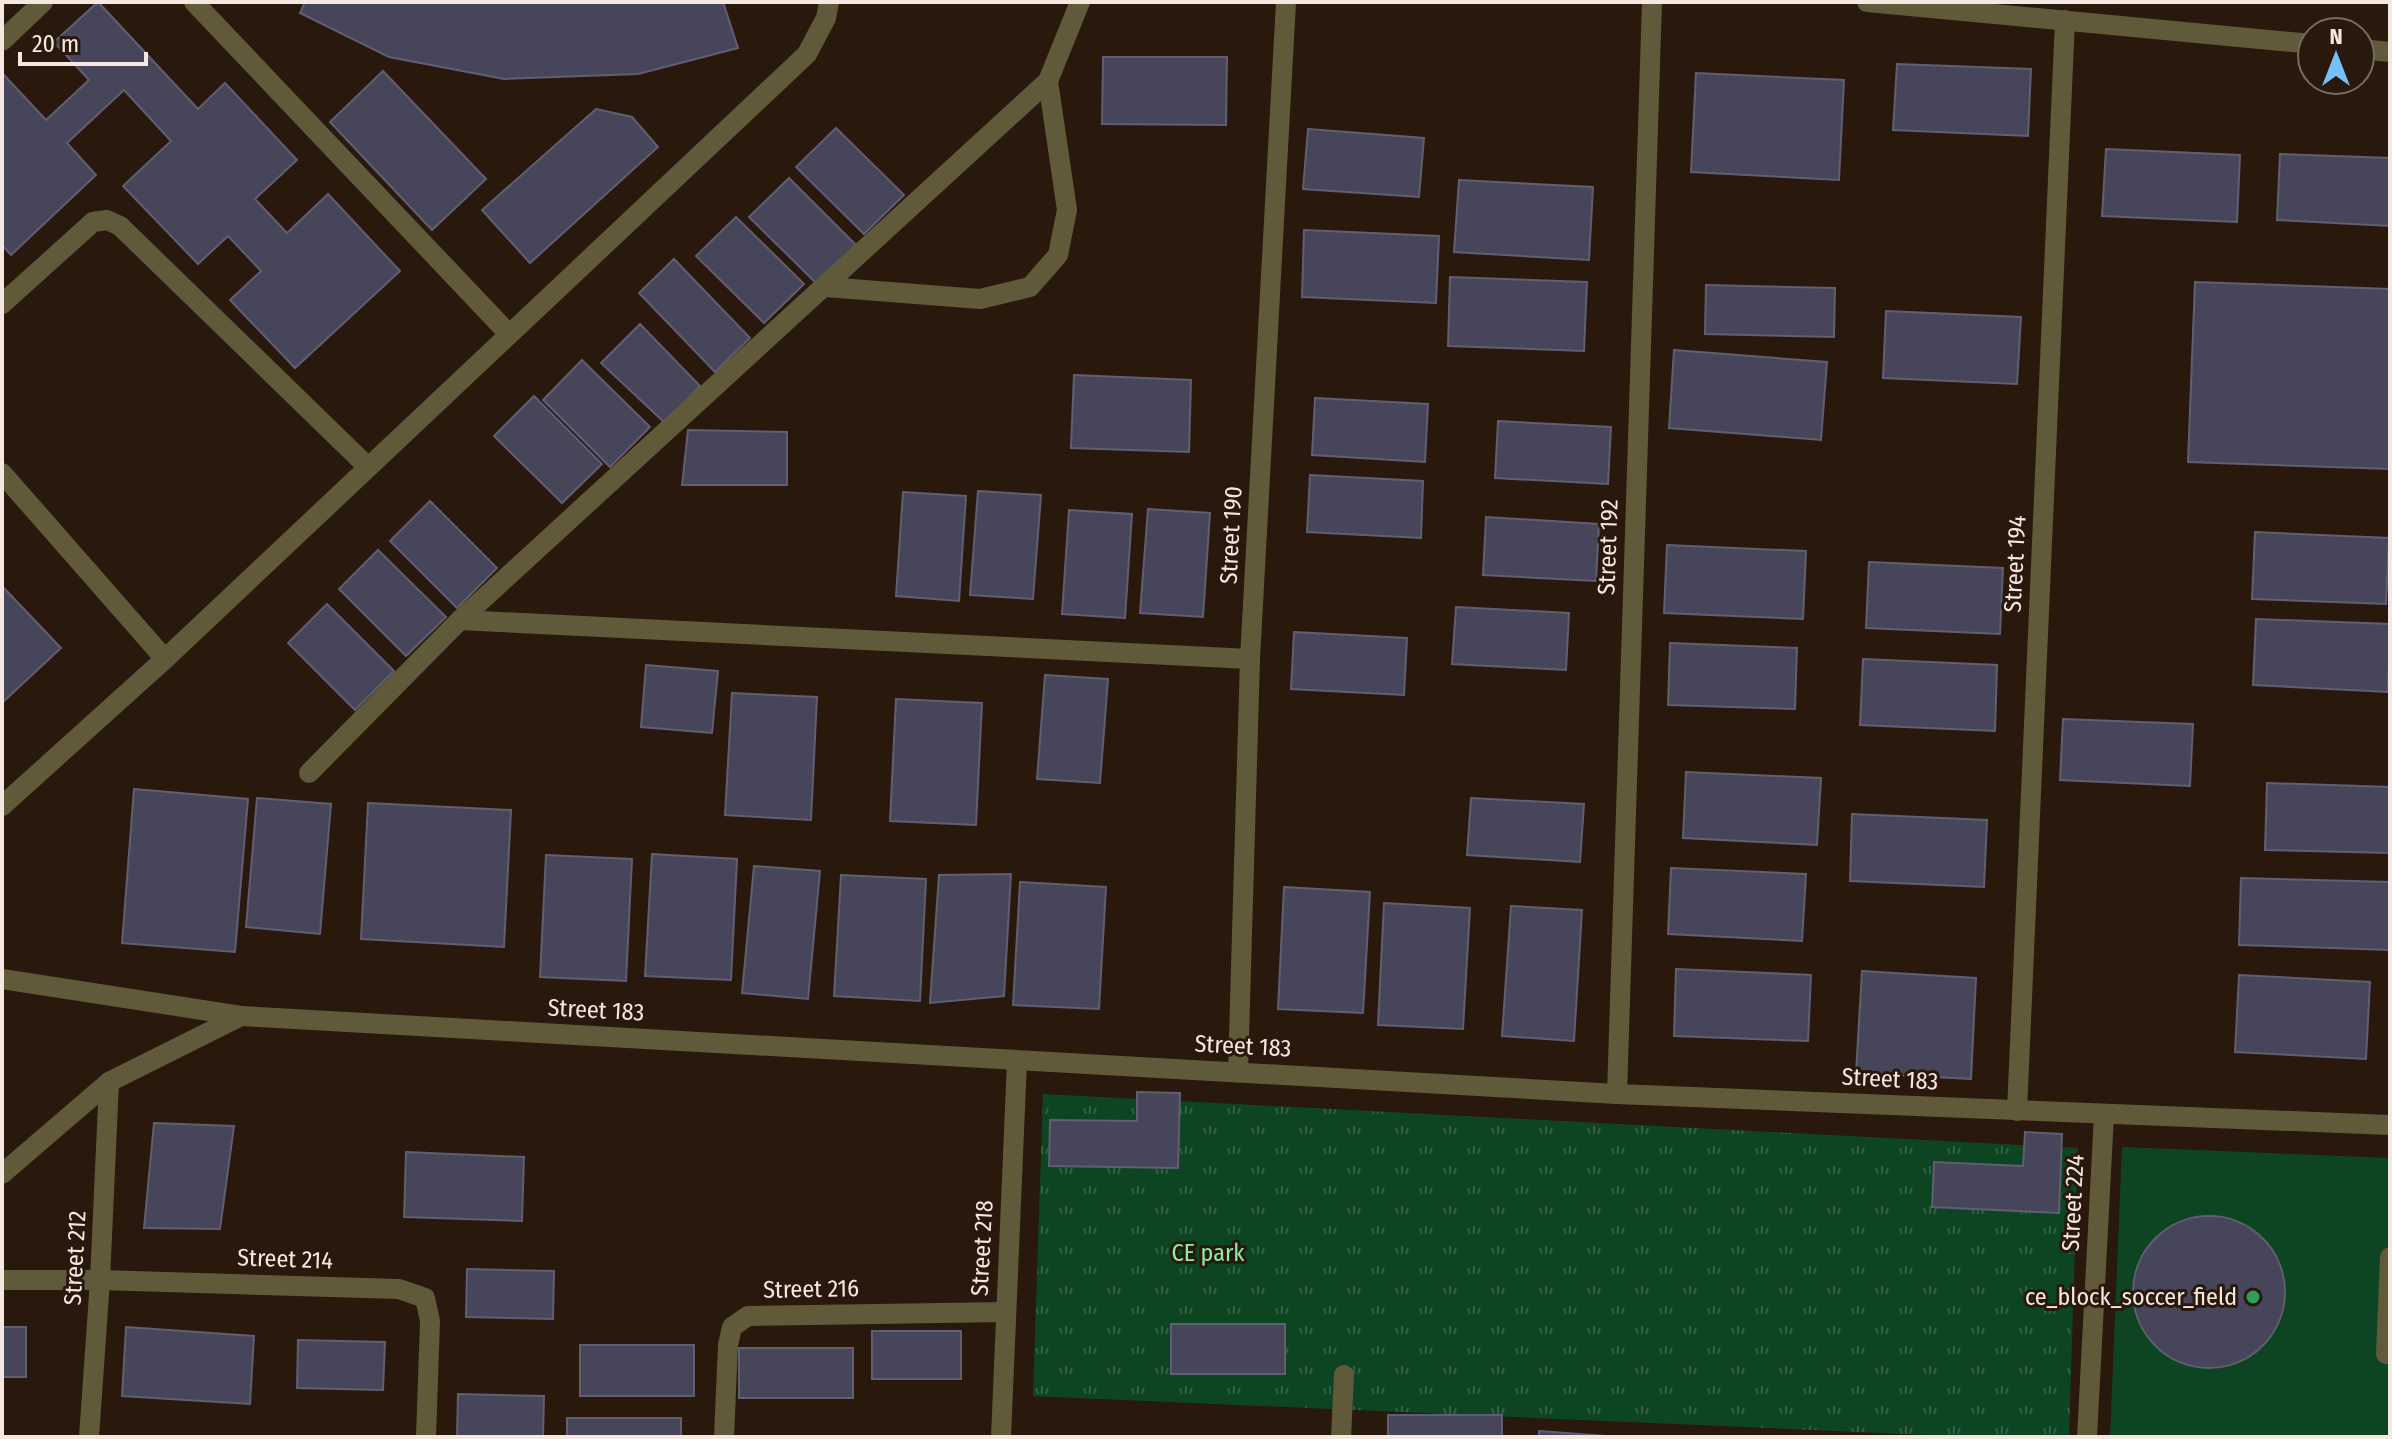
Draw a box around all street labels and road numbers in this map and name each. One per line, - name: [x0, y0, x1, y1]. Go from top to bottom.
- street label: Street 190: [1214, 485, 1248, 585]
- street label: Street 192: [1592, 499, 1624, 595]
- street label: Street 194: [1998, 515, 2032, 613]
- street label: Street 183: [547, 993, 645, 1027]
- street label: Street 183: [1194, 1029, 1292, 1063]
- street label: Street 183: [1841, 1062, 1939, 1096]
- street label: Street 224: [2056, 1154, 2090, 1252]
- street label: Street 218: [966, 1199, 998, 1297]
- street label: Street 212: [59, 1210, 91, 1306]
- street label: Street 214: [237, 1243, 333, 1275]
- street label: Street 216: [763, 1274, 859, 1304]

